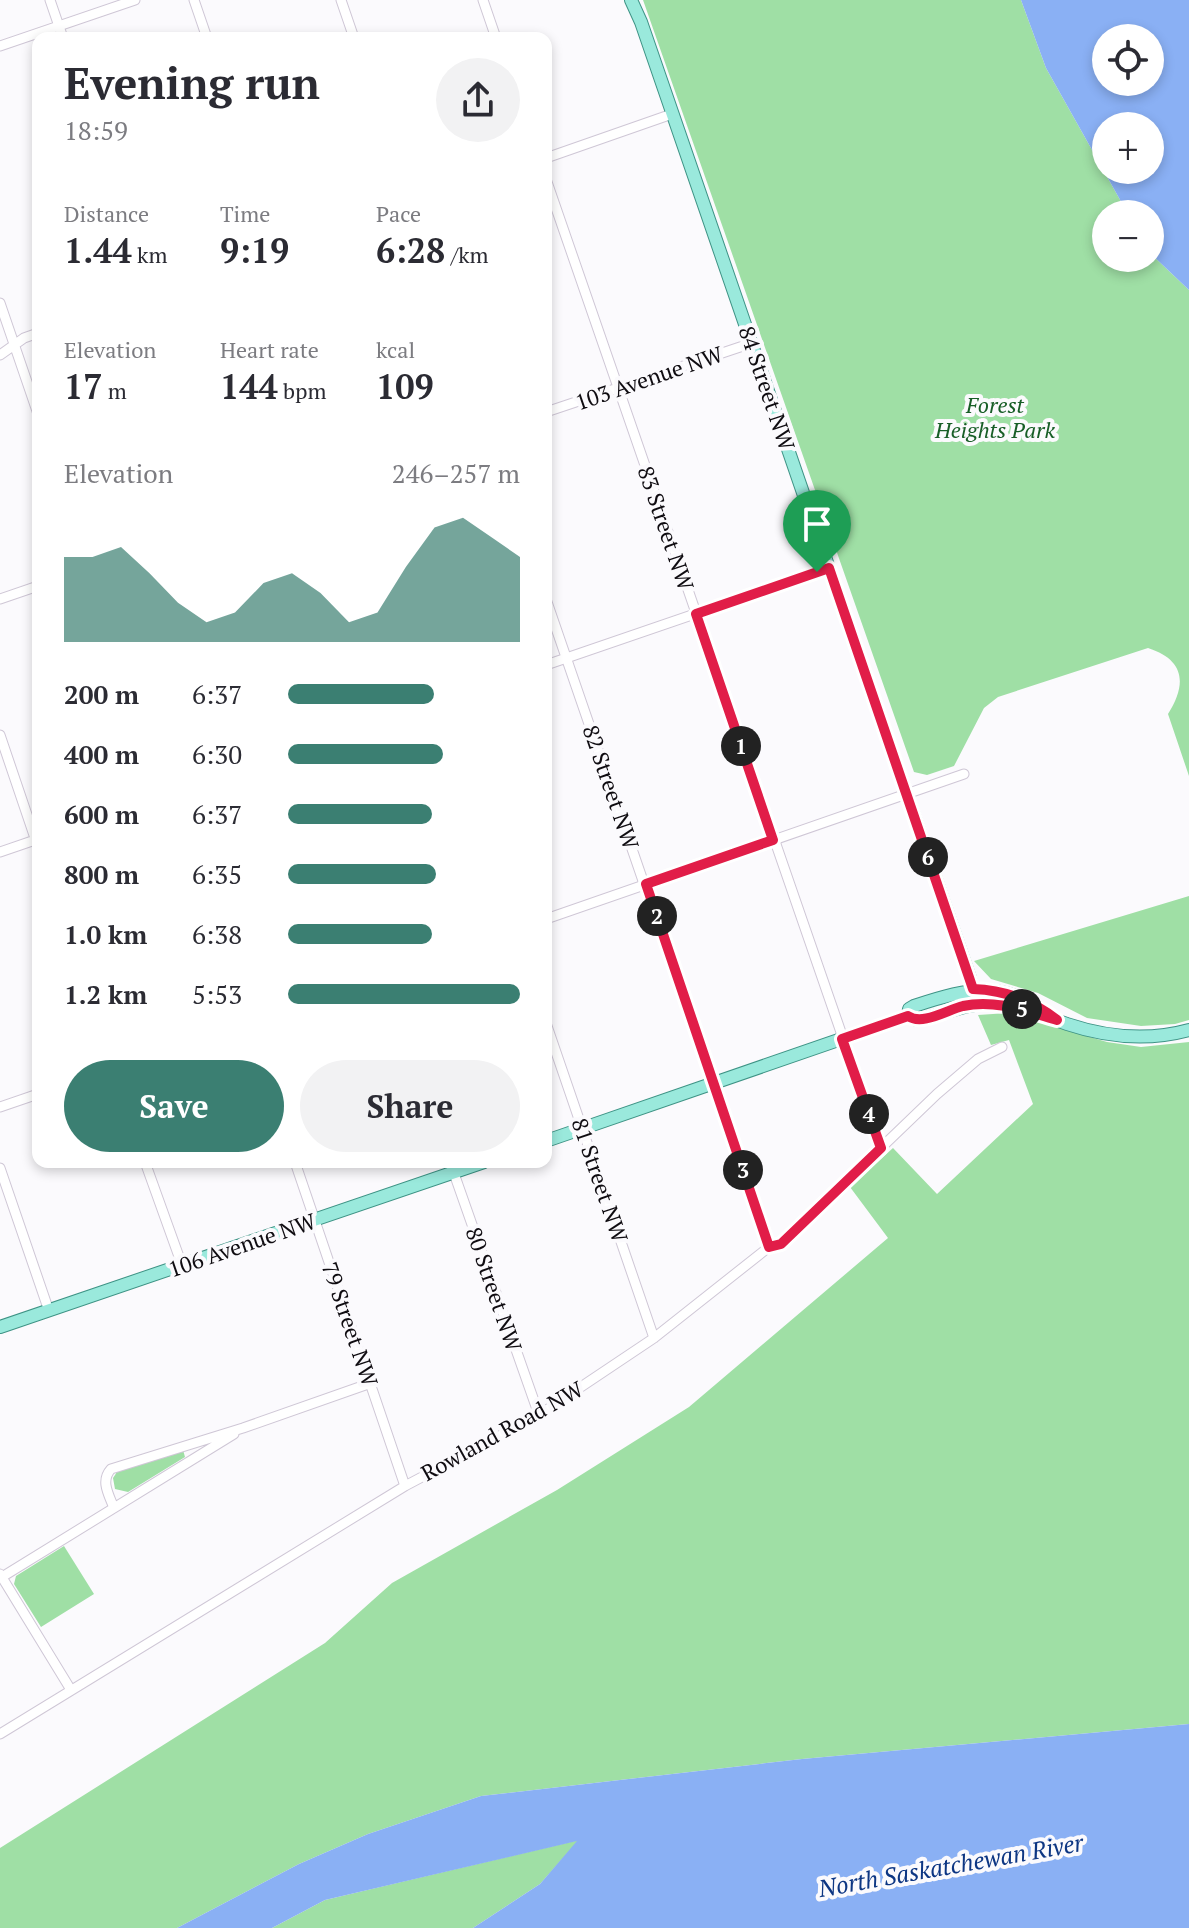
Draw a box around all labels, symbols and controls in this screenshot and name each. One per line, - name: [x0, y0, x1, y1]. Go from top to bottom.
- map controls: [1092, 24, 1164, 272]
- button: locate: [1092, 24, 1164, 96]
- text: Evening run: [64, 53, 320, 112]
- button: share: [436, 58, 520, 142]
- button: +: [1092, 112, 1164, 184]
- text: 18:59: [64, 113, 128, 147]
- text: Distance: [64, 199, 149, 228]
- text: Time: [220, 199, 270, 228]
- text: Pace: [376, 199, 421, 228]
- button: −: [1092, 200, 1164, 272]
- text: 1.44: [64, 228, 132, 273]
- text: 9:19: [220, 228, 289, 273]
- text: 6:28: [376, 228, 445, 273]
- text: km: [132, 240, 167, 269]
- text: /km: [445, 240, 489, 269]
- street label: 84 Street NW: [733, 322, 802, 454]
- text: Elevation: [64, 335, 156, 364]
- text: Heart rate: [220, 335, 319, 364]
- text: kcal: [376, 335, 415, 364]
- street label: 103 Avenue NW: [571, 339, 727, 416]
- text: 17: [64, 364, 102, 409]
- text: 144: [220, 364, 278, 409]
- text: 109: [376, 364, 434, 409]
- text: m: [102, 376, 127, 405]
- text: bpm: [278, 376, 326, 405]
- park label: Forest Heights Park: [934, 390, 1055, 444]
- text: Elevation: [64, 456, 173, 490]
- text: 246–257 m: [392, 456, 520, 490]
- street label: 83 Street NW: [632, 462, 701, 594]
- pin: [783, 490, 851, 572]
- icon: arrive: [795, 502, 839, 546]
- text: 200 m: [64, 677, 139, 711]
- text: 6:37: [192, 677, 242, 711]
- street label: 82 Street NW: [577, 721, 646, 853]
- pin: 1: [721, 726, 761, 766]
- text: 1: [735, 731, 747, 760]
- text: 400 m: [64, 737, 139, 771]
- text: 6:30: [192, 737, 242, 771]
- text: 600 m: [64, 797, 139, 831]
- text: 6:37: [192, 797, 242, 831]
- pin: 6: [908, 837, 948, 877]
- text: 6: [922, 842, 934, 871]
- text: 800 m: [64, 857, 139, 891]
- text: 6:35: [192, 857, 242, 891]
- pin: 2: [637, 896, 677, 936]
- text: 2: [651, 901, 663, 930]
- text: 1.0 km: [64, 917, 147, 951]
- text: 6:38: [192, 917, 242, 951]
- text: 1.2 km: [64, 977, 147, 1011]
- text: 5:53: [192, 977, 242, 1011]
- pin: 5: [1002, 989, 1042, 1029]
- text: 5: [1016, 994, 1028, 1023]
- button: Save: [64, 1060, 284, 1152]
- button: Share: [300, 1060, 520, 1152]
- pin: 4: [849, 1094, 889, 1134]
- text: 4: [863, 1099, 875, 1128]
- street label: 81 Street NW: [566, 1114, 635, 1246]
- pin: 3: [723, 1150, 763, 1190]
- text: 3: [737, 1155, 749, 1184]
- street label: 106 Avenue NW: [164, 1206, 320, 1283]
- street label: 80 Street NW: [460, 1223, 529, 1355]
- street label: 79 Street NW: [316, 1258, 385, 1390]
- street label: Rowland Road NW: [416, 1374, 588, 1487]
- water label: North Saskatchewan River: [815, 1826, 1087, 1904]

